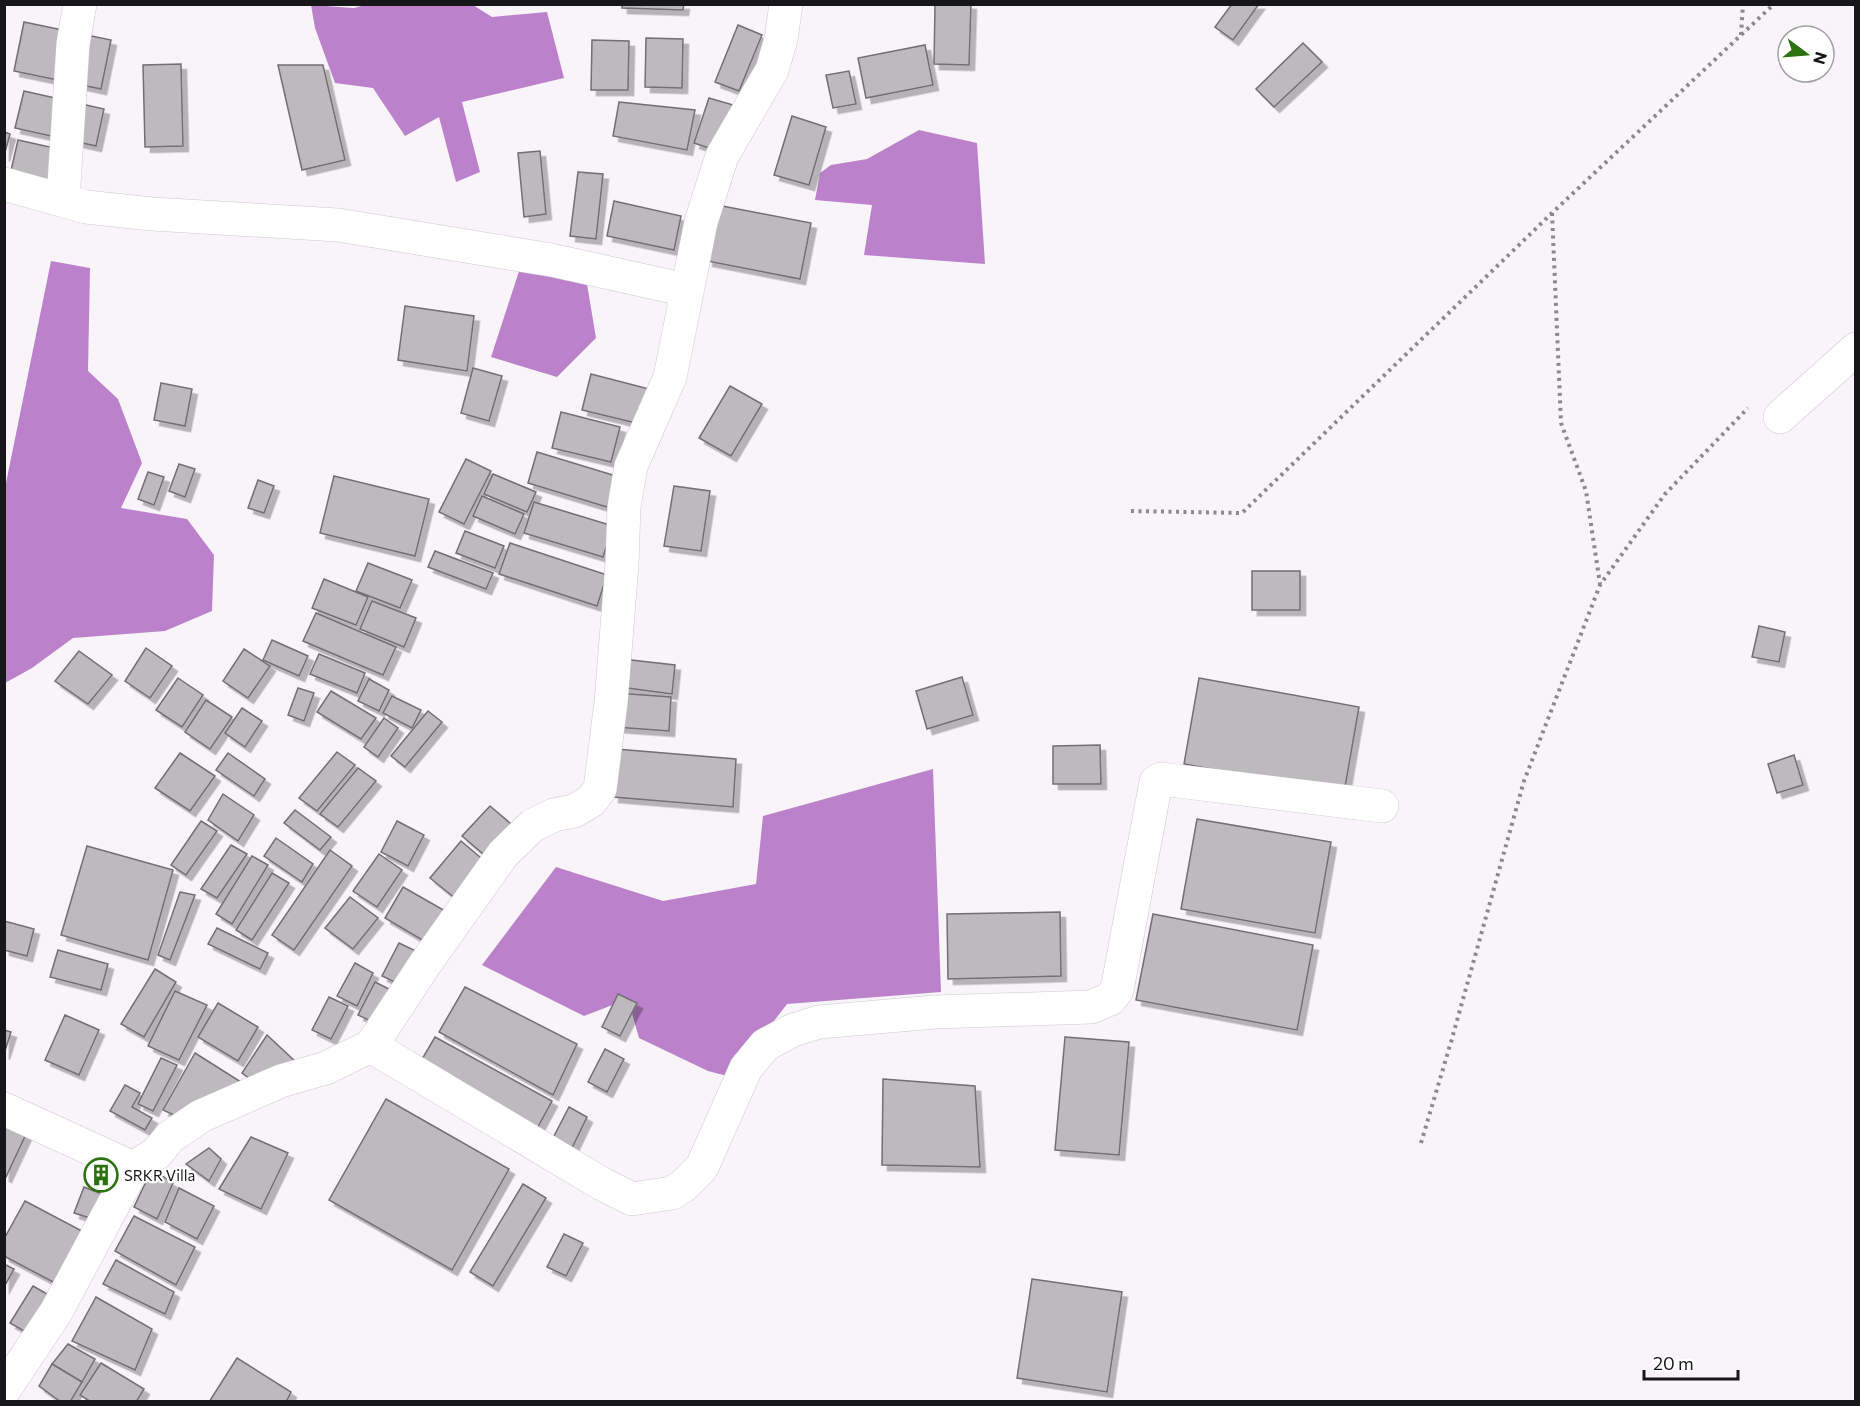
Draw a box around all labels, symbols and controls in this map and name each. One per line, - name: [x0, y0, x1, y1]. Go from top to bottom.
- north arrow: [1776, 24, 1836, 84]
- text: N: [1810, 50, 1832, 67]
- building icon: SRKR Villa: [83, 1157, 119, 1193]
- place label: SRKR Villa: [124, 1166, 195, 1184]
- scale bar: [1644, 1343, 1738, 1381]
- text: 20 m: [1653, 1352, 1694, 1374]

